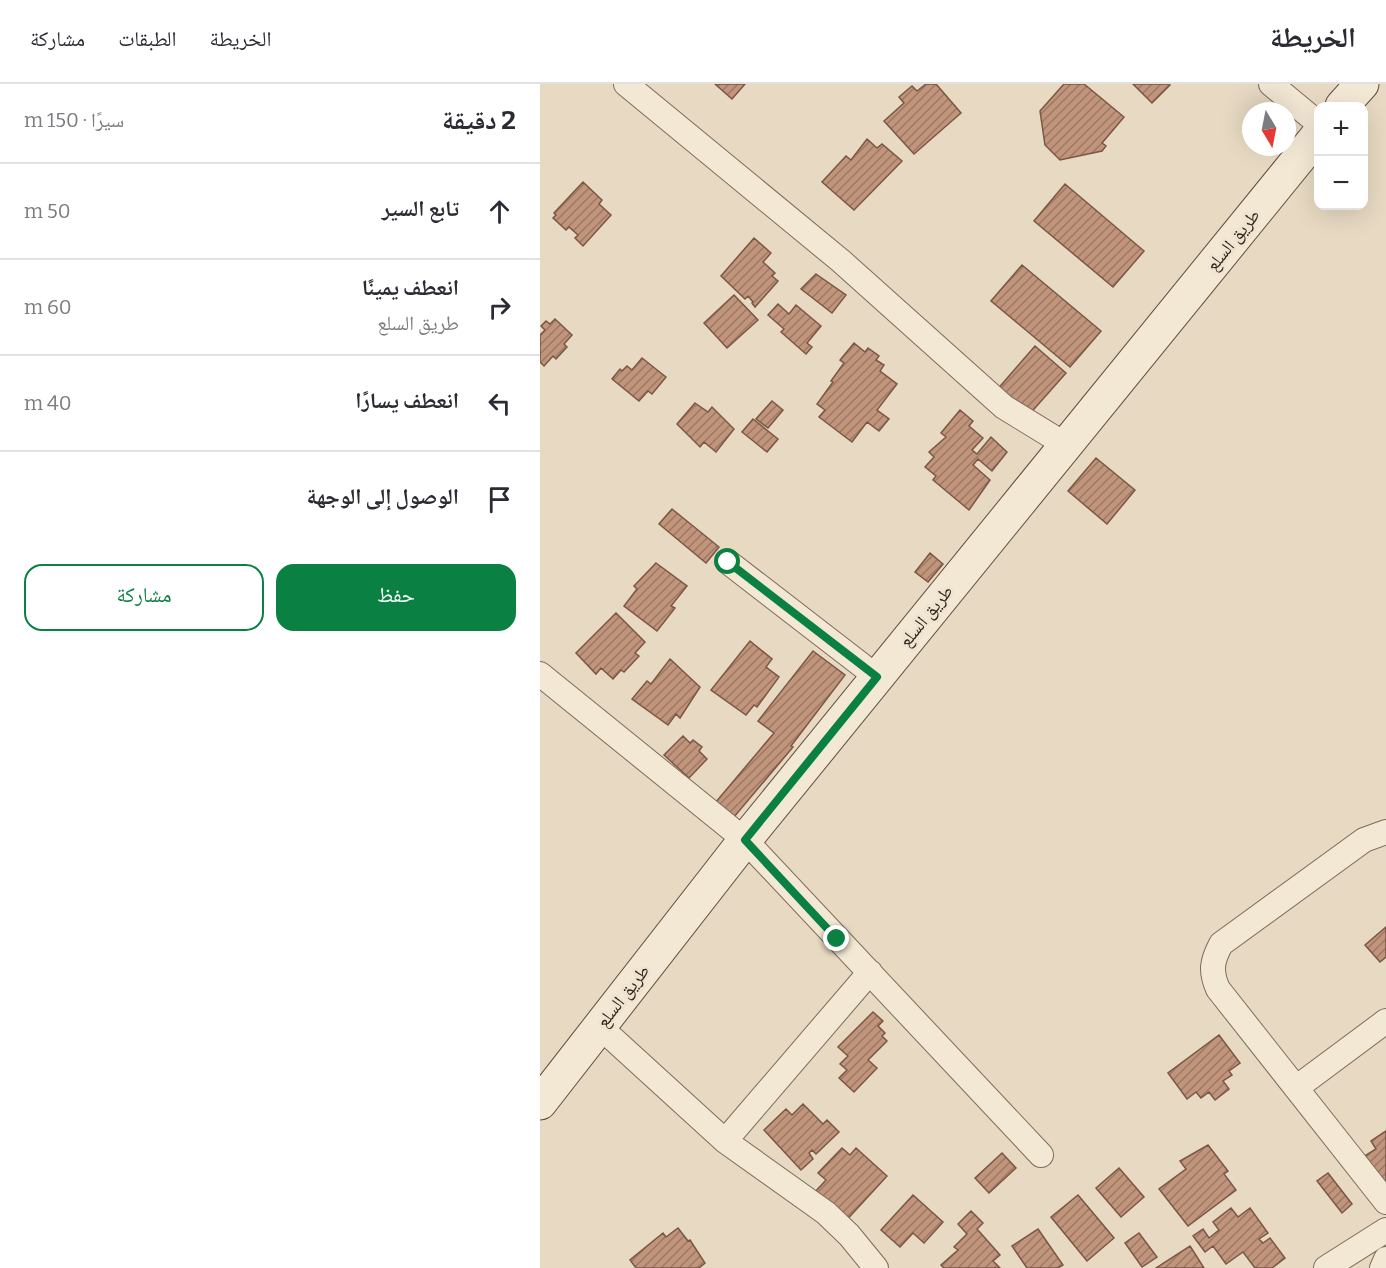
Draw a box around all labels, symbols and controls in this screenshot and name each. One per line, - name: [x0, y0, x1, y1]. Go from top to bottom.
- text: الخريطة: [1270, 21, 1356, 54]
- text: مشاركة: [30, 26, 85, 52]
- text: الطبقات: [118, 26, 177, 52]
- text: الخريطة: [210, 26, 271, 52]
- north arrow: [1242, 102, 1296, 156]
- map controls: [1314, 102, 1368, 210]
- button: +: [1314, 102, 1368, 156]
- text: 2 دقيقة: [442, 105, 516, 136]
- text: سيرًا · 150 m: [24, 108, 124, 132]
- button: −: [1314, 156, 1368, 210]
- text: تابع السير: [382, 195, 459, 222]
- icon: ahead: [483, 195, 516, 228]
- text: 50 m: [24, 199, 71, 223]
- street label: طريق السلع: [1201, 205, 1265, 276]
- text: انعطف يمينًا: [362, 274, 459, 301]
- icon: right: [483, 291, 516, 324]
- text: 60 m: [24, 295, 72, 319]
- text: طريق السلع: [377, 311, 459, 335]
- text: انعطف يسارًا: [355, 387, 459, 414]
- icon: left: [483, 387, 516, 420]
- text: 40 m: [24, 391, 72, 415]
- text: الوصول إلى الوجهة: [306, 483, 459, 510]
- icon: arrive: [483, 483, 516, 516]
- route start: [714, 548, 740, 574]
- button: مشاركة: [24, 564, 264, 631]
- button: حفظ: [276, 564, 516, 631]
- street label: طريق السلع: [894, 581, 958, 652]
- route end: [823, 925, 849, 951]
- street label: طريق السلع: [592, 960, 655, 1032]

